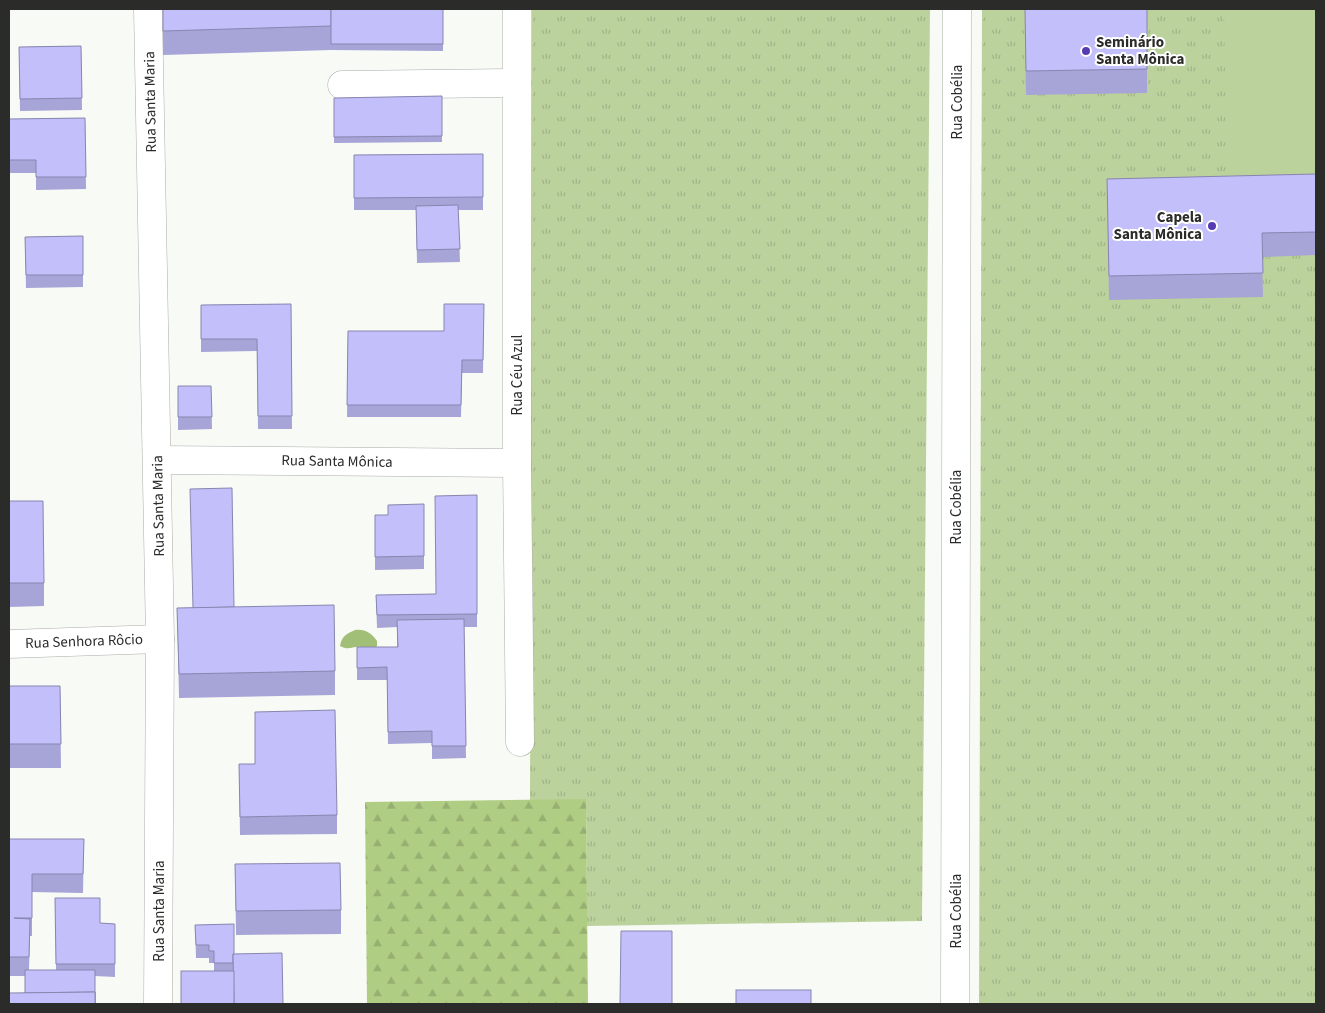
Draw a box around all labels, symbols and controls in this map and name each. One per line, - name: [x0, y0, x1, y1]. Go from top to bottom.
- place label: Seminário Santa Mônica: [1096, 32, 1185, 70]
- marker: Seminário Santa Mônica: [1080, 45, 1092, 57]
- street label: Rua Santa Maria: [139, 51, 162, 153]
- street label: Rua Cobélia: [947, 65, 968, 139]
- place label: Capela Santa Mônica: [1114, 207, 1202, 245]
- marker: Capela Santa Mônica: [1206, 220, 1218, 232]
- street label: Rua Céu Azul: [507, 334, 528, 415]
- street label: Rua Santa Mônica: [281, 450, 393, 473]
- street label: Rua Santa Maria: [147, 455, 170, 557]
- street label: Rua Cobélia: [946, 470, 967, 544]
- street label: Rua Senhora Rôcio: [25, 629, 143, 654]
- street label: Rua Santa Maria: [149, 860, 170, 962]
- street label: Rua Cobélia: [946, 874, 967, 948]

